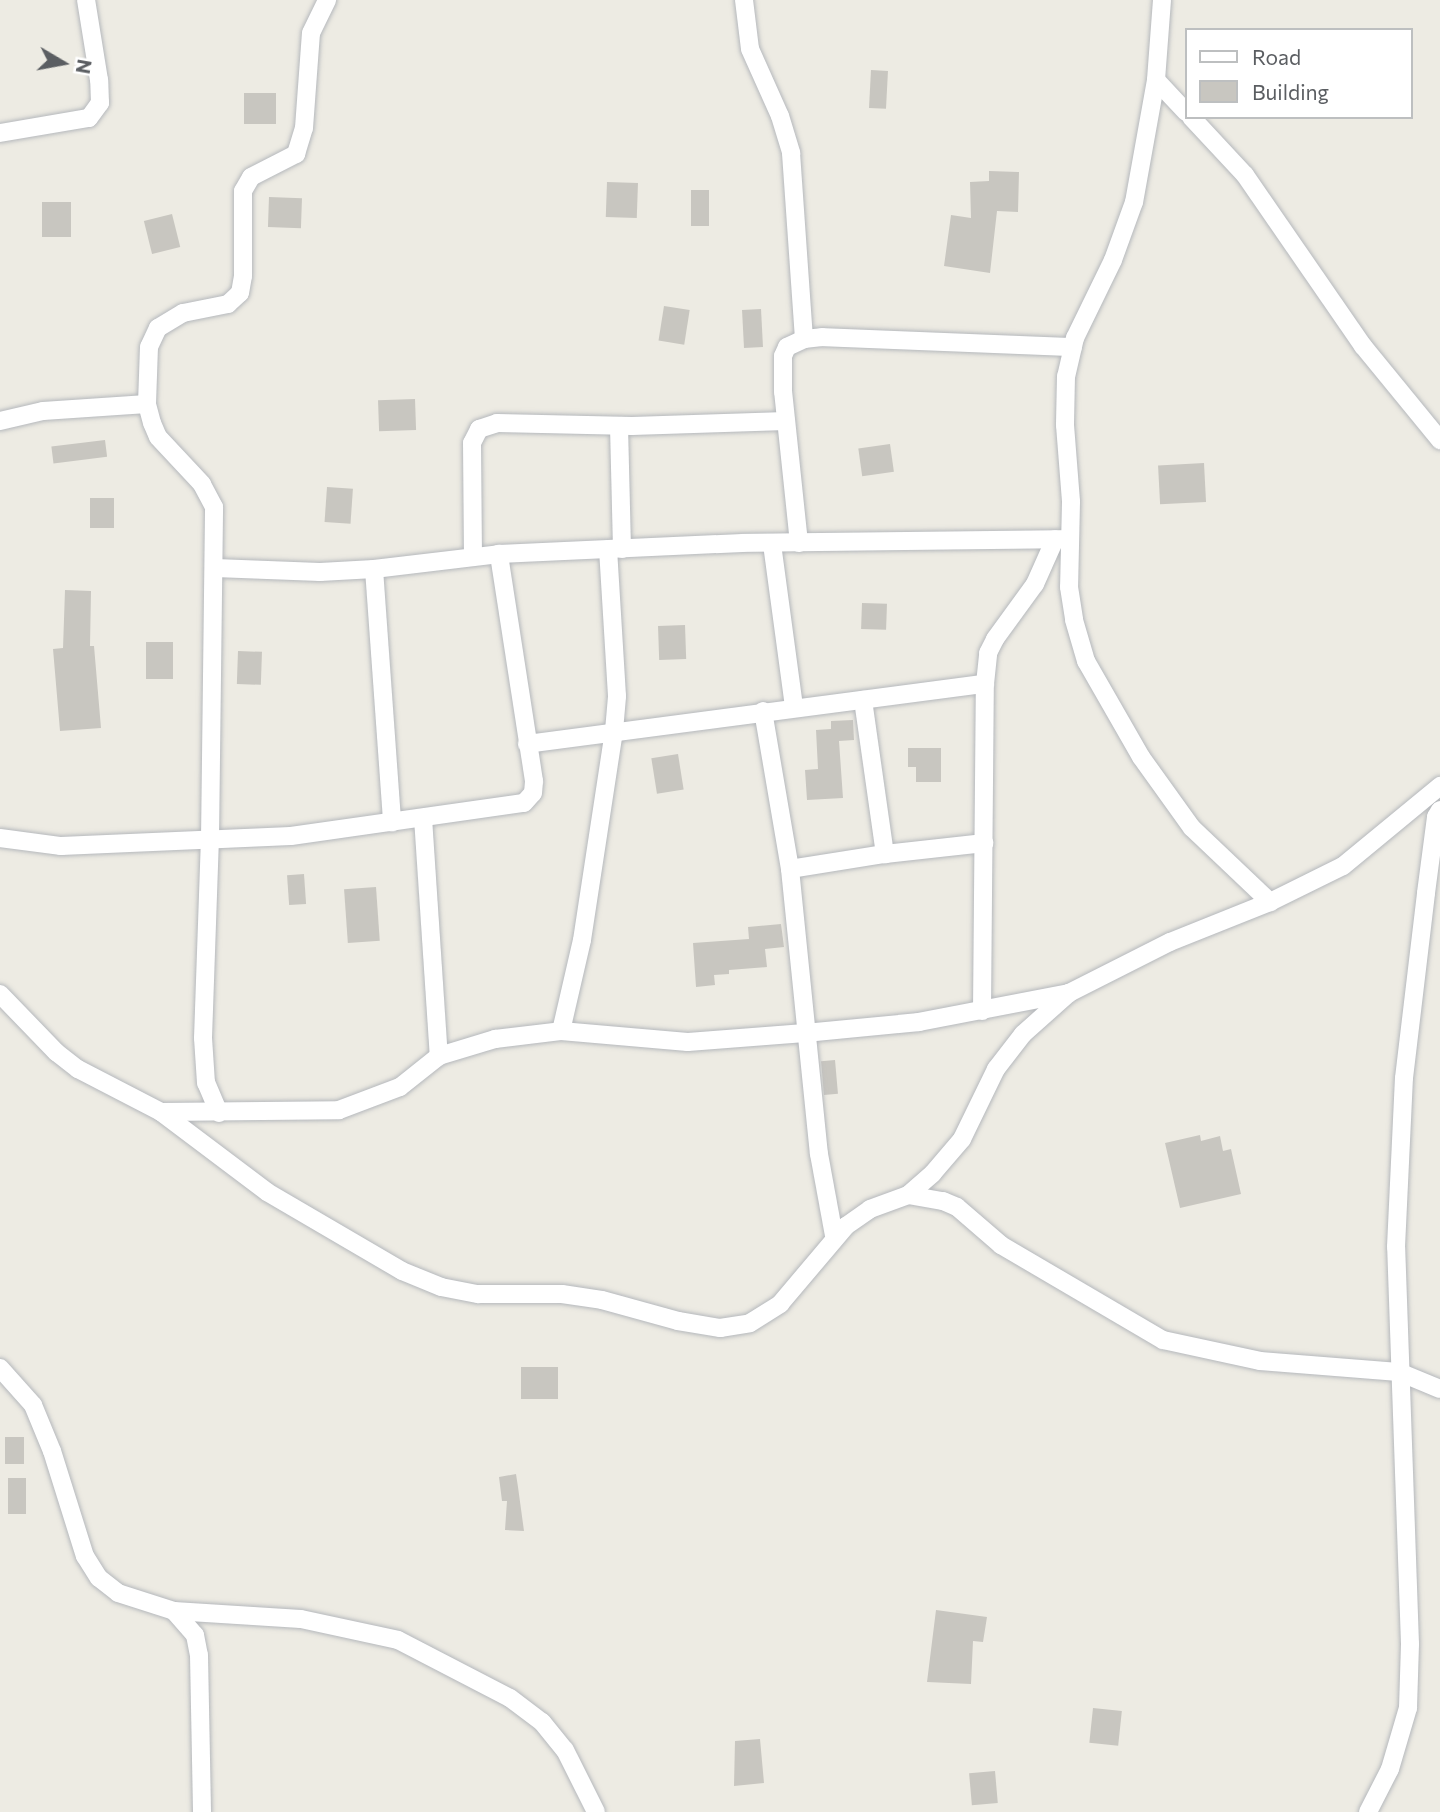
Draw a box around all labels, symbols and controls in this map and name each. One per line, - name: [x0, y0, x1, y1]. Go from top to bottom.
- north arrow: [28, 28, 98, 98]
- legend: [1184, 28, 1412, 119]
- text: Road: [1252, 44, 1301, 69]
- text: N: [72, 58, 97, 76]
- text: Building: [1252, 79, 1329, 104]

